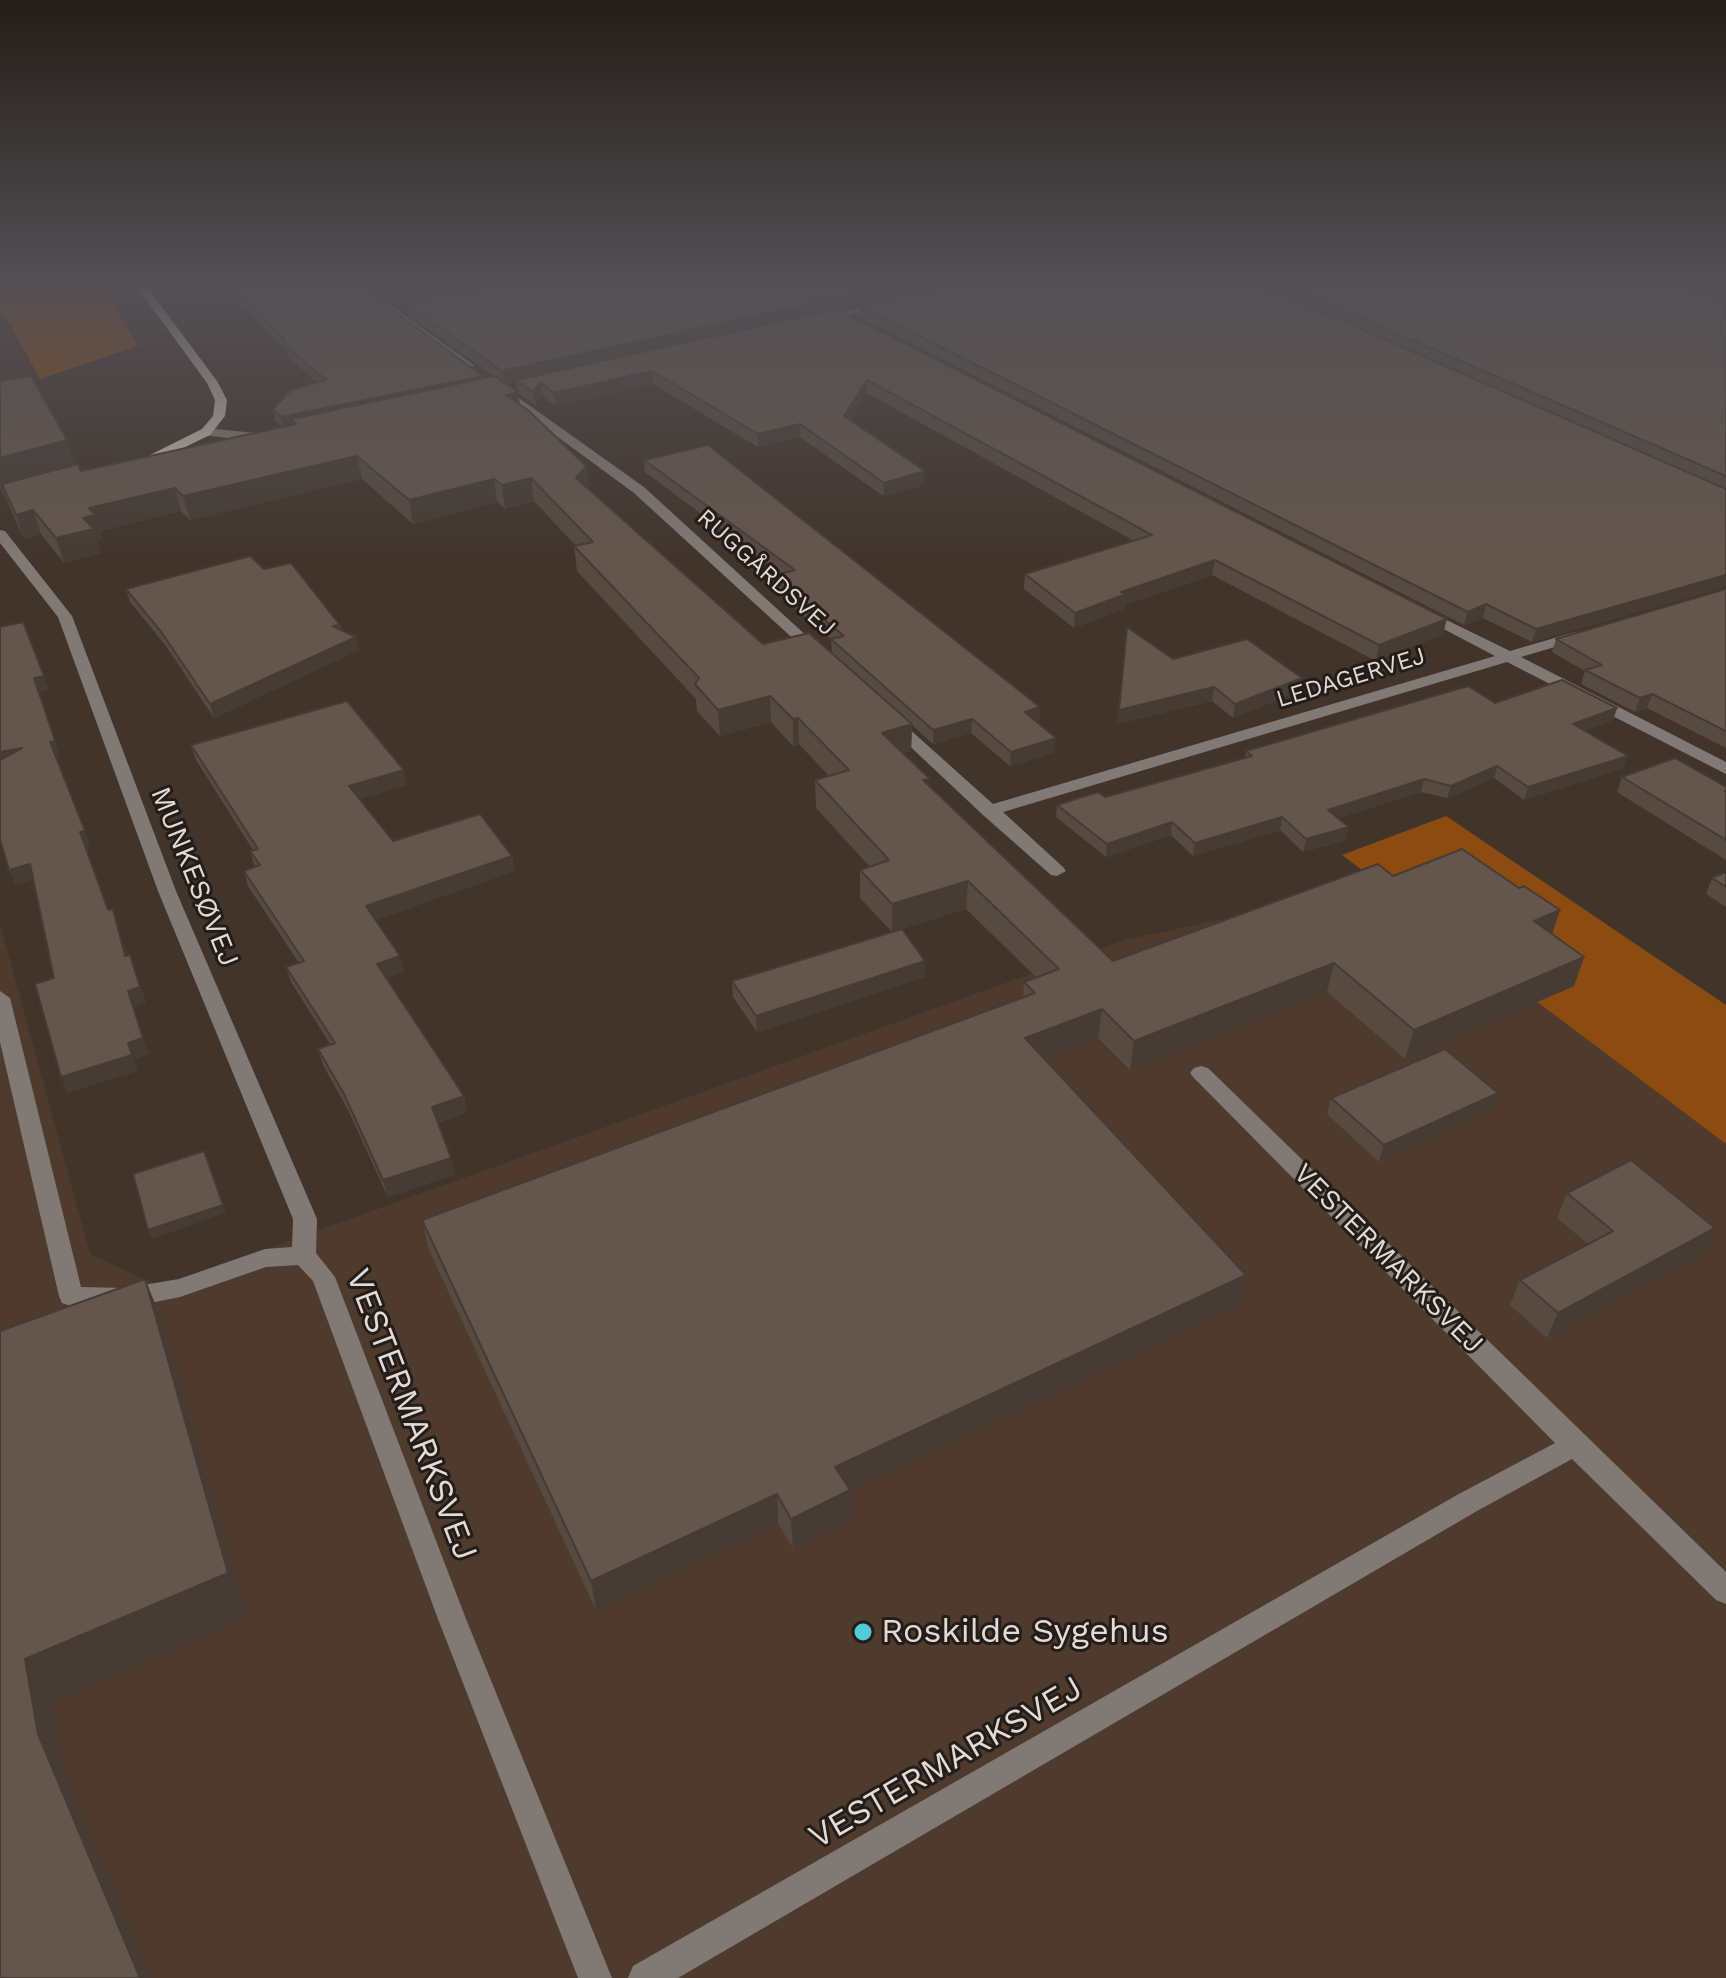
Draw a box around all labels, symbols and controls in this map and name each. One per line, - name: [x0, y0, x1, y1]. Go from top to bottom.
- street label: RUGGÅRDSVEJ: [691, 503, 841, 643]
- street label: LEDAGERVEJ: [1273, 642, 1429, 714]
- street label: MUNKESØVEJ: [143, 782, 245, 972]
- street label: VESTERMARKSVEJ: [1286, 1157, 1490, 1361]
- street label: VESTERMARKSVEJ: [337, 1263, 485, 1567]
- place label: Roskilde Sygehus: [881, 1612, 1169, 1652]
- marker: Roskilde Sygehus: [852, 1621, 874, 1643]
- street label: VESTERMARKSVEJ: [802, 1668, 1090, 1858]

